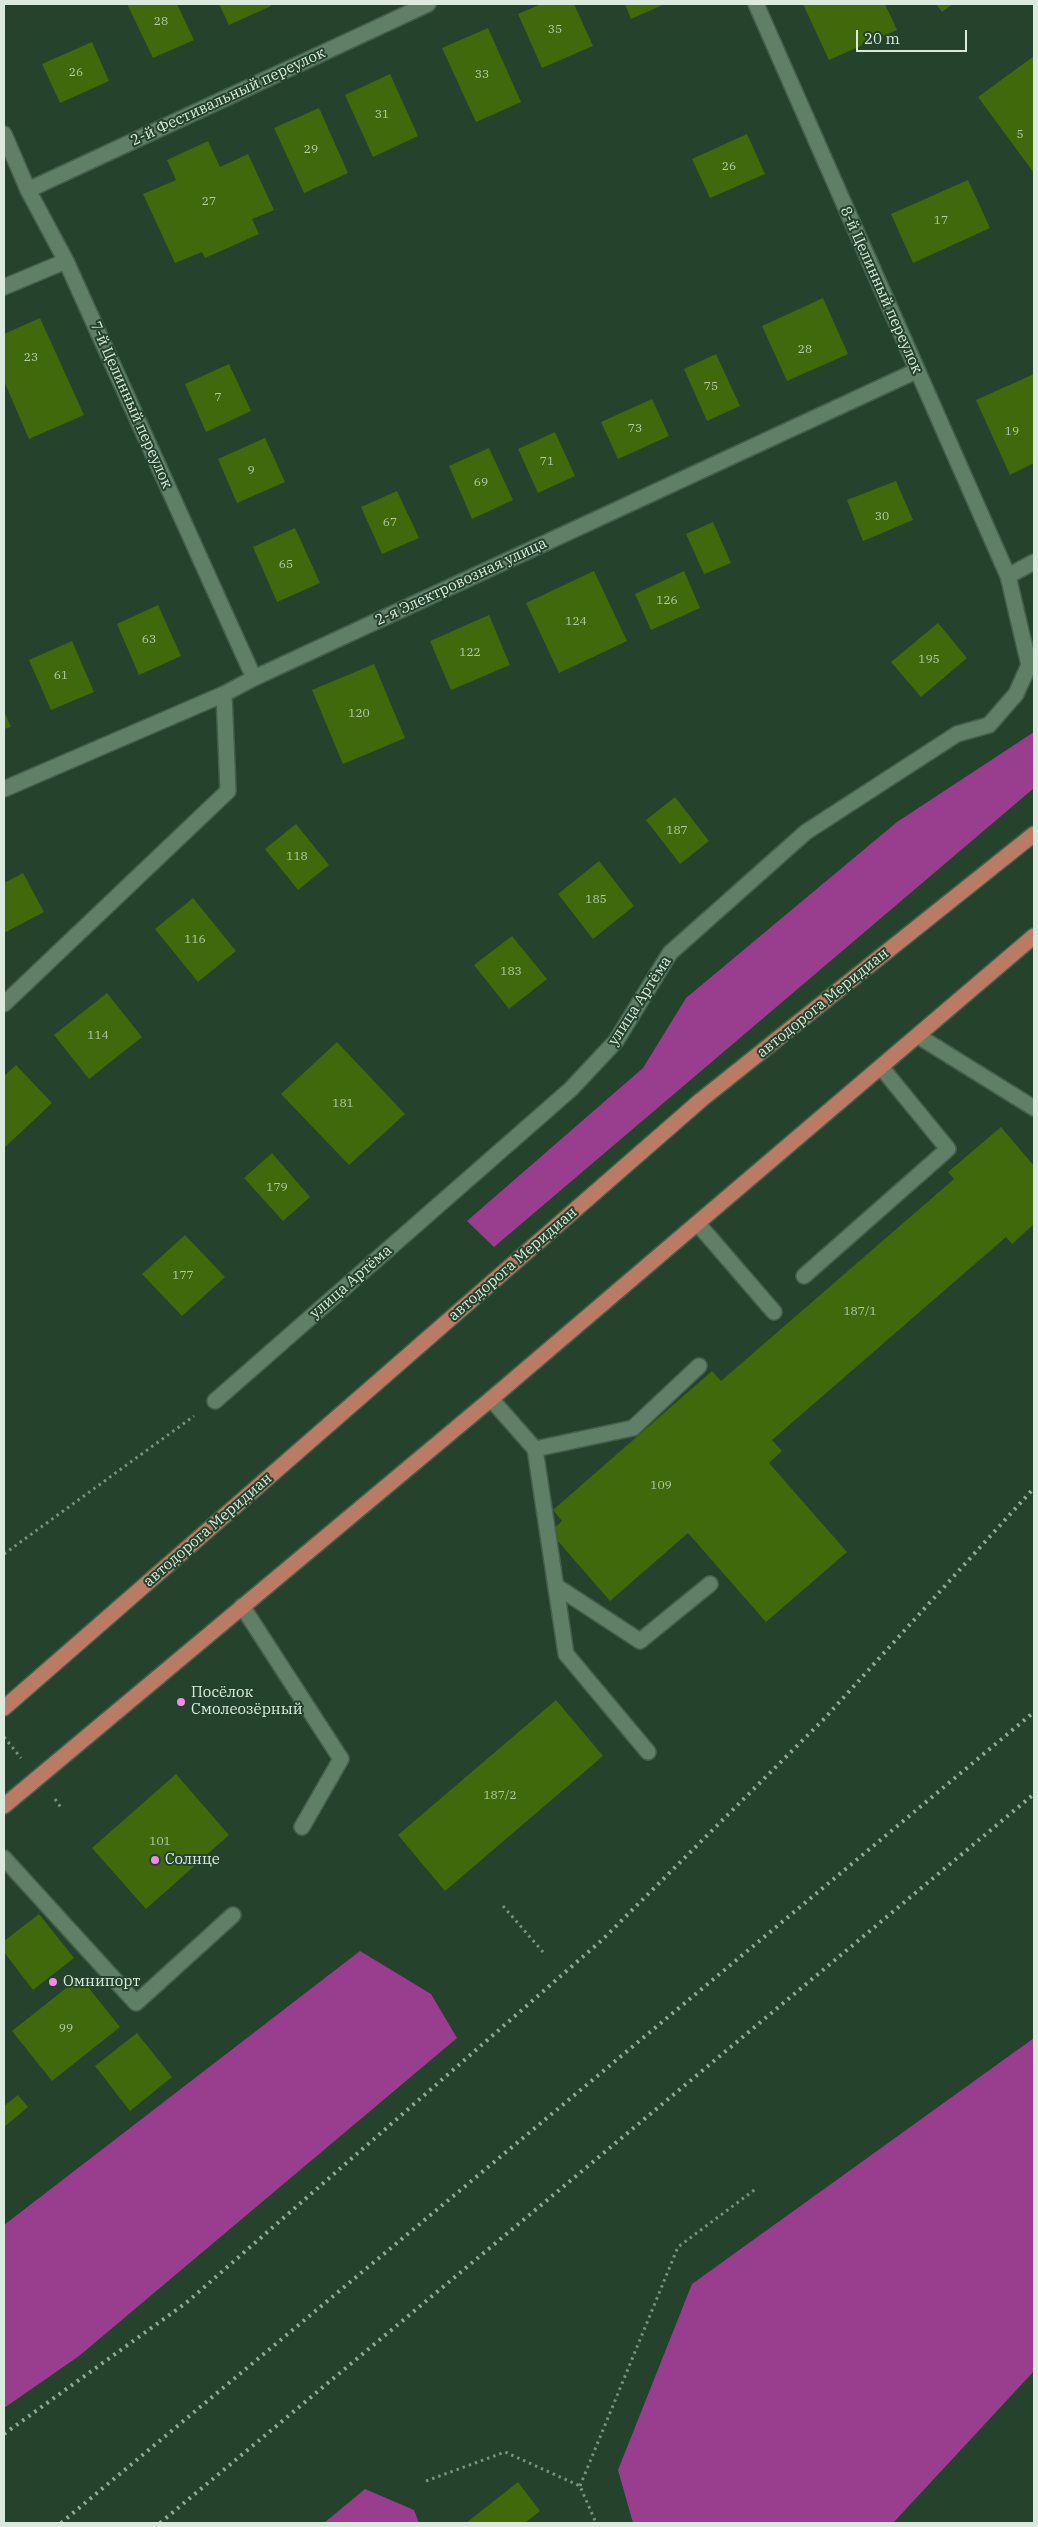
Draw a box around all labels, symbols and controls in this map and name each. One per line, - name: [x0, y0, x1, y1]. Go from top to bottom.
- house number: 28: [154, 15, 168, 29]
- scale bar: [858, 20, 969, 52]
- house number: 35: [548, 23, 562, 37]
- text: 20 m: [864, 29, 900, 48]
- street label: 2-й Фестивальный переулок: [128, 44, 328, 150]
- house number: 26: [69, 66, 83, 80]
- house number: 33: [475, 68, 489, 82]
- house number: 31: [375, 108, 389, 122]
- house number: 5: [1016, 128, 1024, 142]
- house number: 29: [304, 143, 318, 157]
- house number: 26: [722, 160, 736, 174]
- house number: 27: [202, 195, 216, 209]
- street label: 8-й Целинный переулок: [836, 204, 926, 376]
- house number: 17: [934, 214, 948, 228]
- street label: 7-й Целинный переулок: [86, 319, 176, 491]
- house number: 28: [798, 343, 812, 357]
- house number: 23: [24, 351, 38, 365]
- house number: 75: [704, 380, 718, 394]
- house number: 7: [214, 391, 222, 405]
- house number: 73: [628, 422, 642, 436]
- house number: 19: [1005, 425, 1019, 439]
- house number: 71: [540, 455, 554, 469]
- house number: 9: [247, 464, 255, 478]
- house number: 69: [474, 476, 488, 490]
- house number: 30: [875, 510, 889, 524]
- house number: 67: [383, 516, 397, 530]
- street label: 2-я Электровозная улица: [372, 534, 550, 630]
- house number: 65: [279, 558, 293, 572]
- house number: 126: [656, 594, 678, 608]
- house number: 124: [565, 615, 587, 629]
- house number: 63: [142, 633, 156, 647]
- house number: 122: [459, 646, 481, 660]
- house number: 195: [918, 653, 940, 667]
- house number: 61: [54, 669, 68, 683]
- house number: 120: [348, 707, 370, 721]
- house number: 187: [666, 824, 688, 838]
- house number: 118: [286, 850, 308, 864]
- house number: 185: [585, 893, 607, 907]
- house number: 116: [184, 933, 206, 947]
- street label: автодорога Меридиан: [754, 944, 892, 1062]
- street label: улица Артёма: [605, 953, 675, 1049]
- house number: 183: [500, 965, 522, 979]
- house number: 114: [87, 1029, 109, 1043]
- house number: 181: [332, 1097, 354, 1111]
- house number: 179: [266, 1181, 288, 1195]
- street label: автодорога Меридиан: [445, 1203, 581, 1325]
- street label: улица Артёма: [306, 1242, 396, 1322]
- house number: 177: [172, 1269, 194, 1283]
- house number: 187/1: [843, 1305, 877, 1319]
- street label: автодорога Меридиан: [140, 1469, 276, 1591]
- house number: 109: [650, 1479, 672, 1493]
- place label: Посёлок Смолеозёрный: [191, 1684, 303, 1719]
- marker: Посёлок Смолеозёрный: [175, 1696, 187, 1708]
- house number: 187/2: [483, 1789, 517, 1803]
- house number: 101: [149, 1835, 171, 1849]
- place label: Солнце: [165, 1851, 220, 1869]
- marker: Солнце: [149, 1854, 161, 1866]
- place label: Омнипорт: [63, 1973, 140, 1991]
- marker: Омнипорт: [47, 1976, 59, 1988]
- house number: 99: [59, 2022, 73, 2036]

